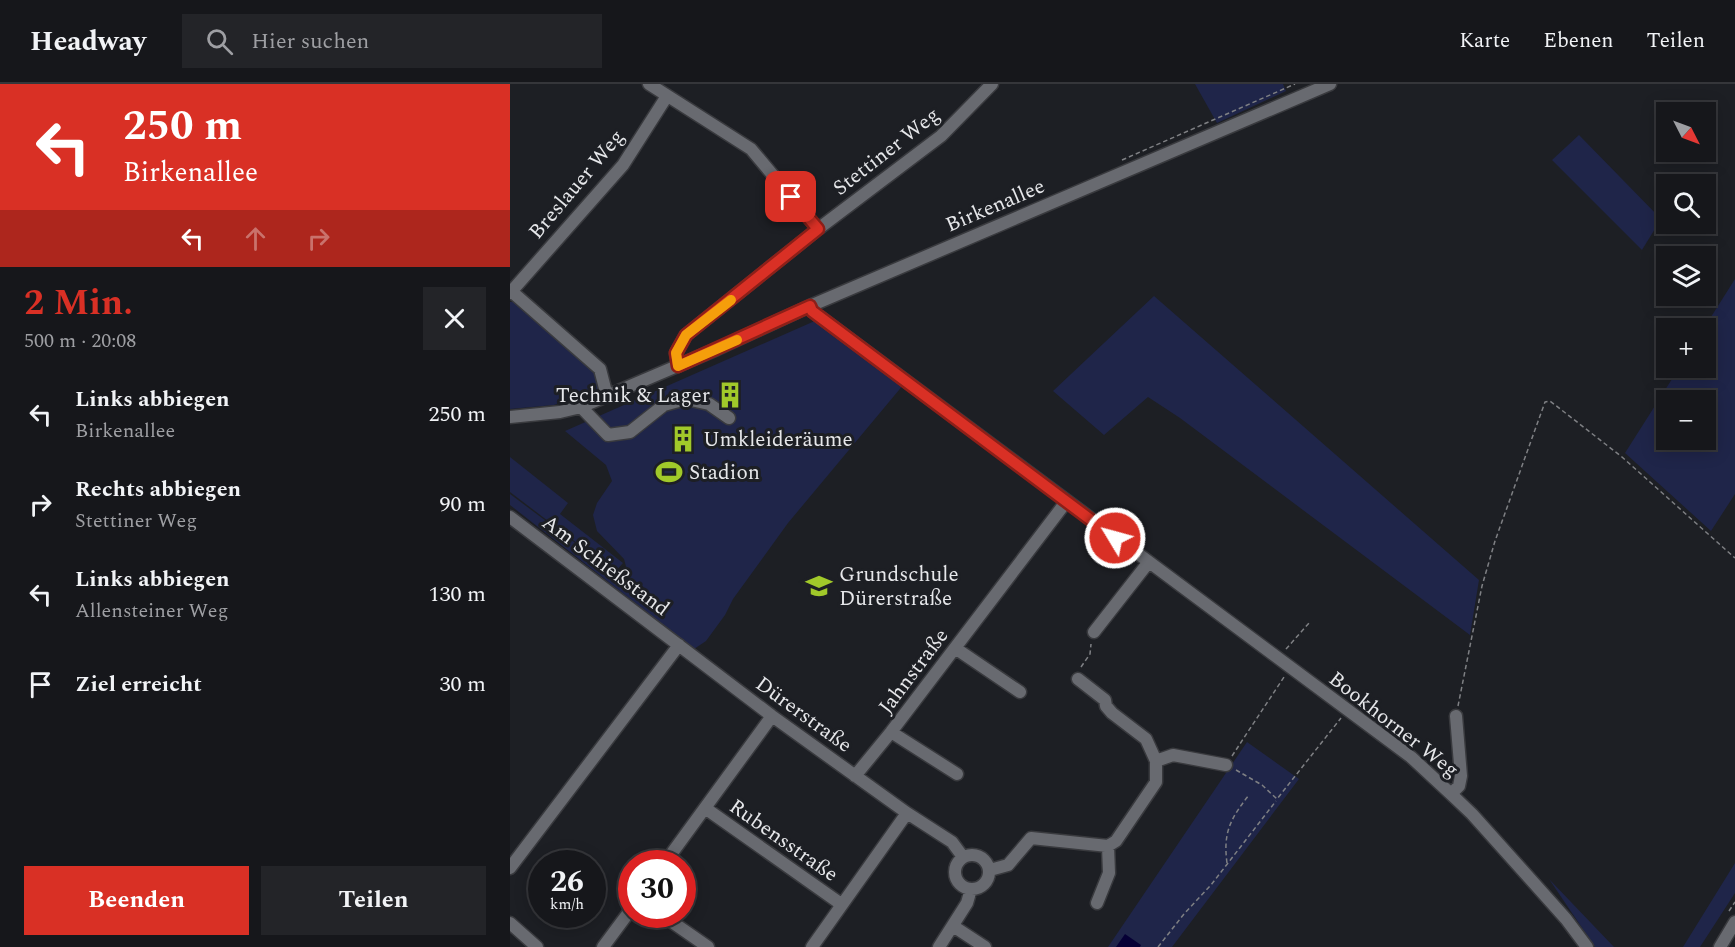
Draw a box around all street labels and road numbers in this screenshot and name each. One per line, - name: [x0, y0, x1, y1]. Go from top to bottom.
- street label: Stettiner Weg: [826, 100, 947, 204]
- street label: Breslauer Weg: [521, 123, 632, 247]
- street label: Birkenallee: [941, 171, 1050, 241]
- street label: Am Schießstand: [535, 507, 676, 625]
- street label: Jahnstraße: [871, 622, 957, 721]
- street label: Bookhorner Weg: [1321, 664, 1465, 786]
- street label: Dürerstraße: [748, 669, 859, 761]
- street label: Rubensstraße: [722, 791, 845, 890]

